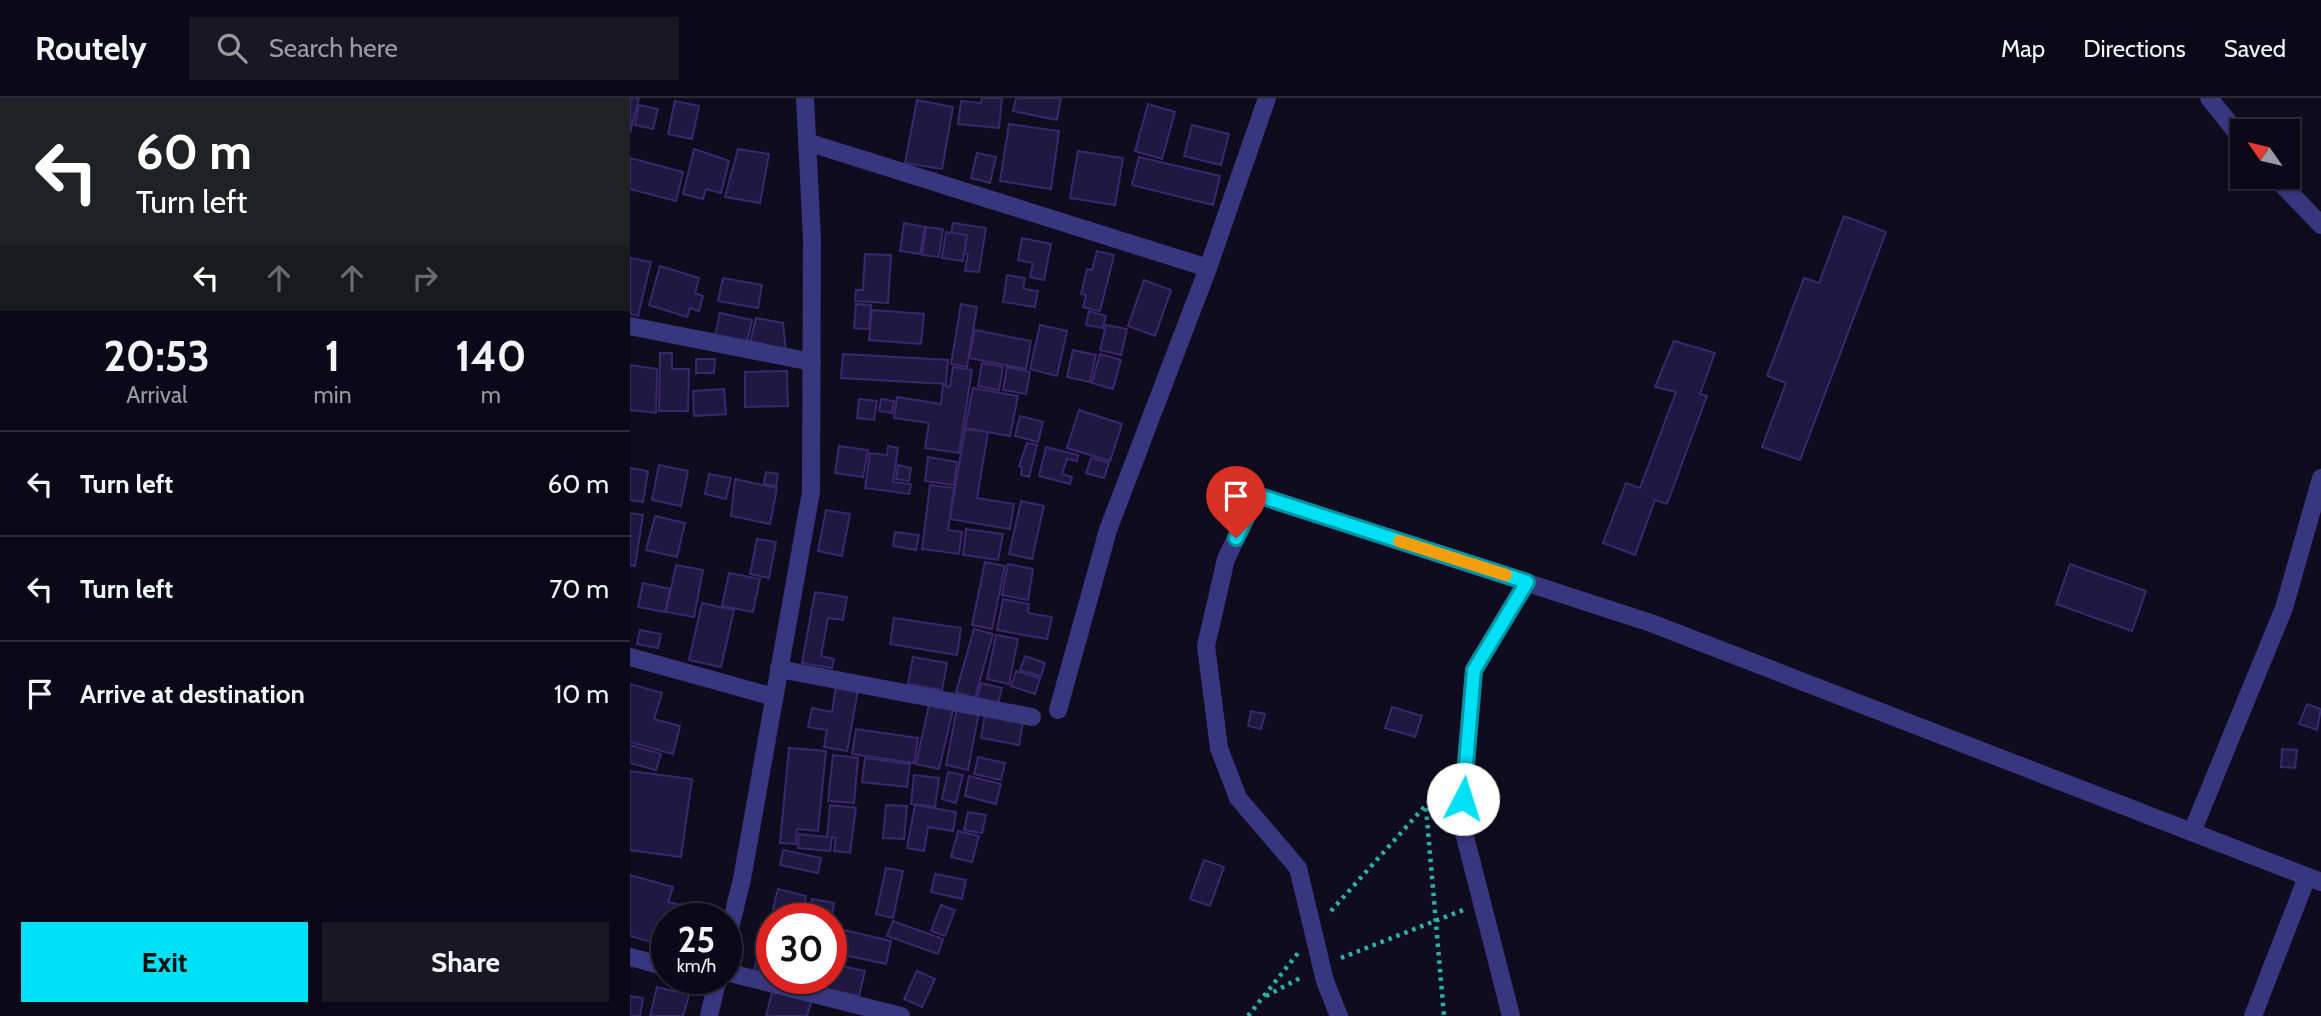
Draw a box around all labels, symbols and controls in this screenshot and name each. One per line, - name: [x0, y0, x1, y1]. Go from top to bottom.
- search box: [189, 17, 679, 80]
- text: Routely: [35, 28, 147, 68]
- icon: search: [213, 29, 251, 67]
- text: Search here: [269, 32, 398, 64]
- text: Map: [2001, 34, 2045, 63]
- text: Directions: [2083, 34, 2186, 63]
- text: Saved: [2224, 34, 2286, 63]
- north arrow: [2230, 119, 2300, 189]
- map controls: [2230, 119, 2300, 189]
- text: 60 m: [136, 122, 252, 181]
- icon: left: [21, 126, 112, 217]
- text: Turn left: [136, 182, 247, 221]
- icon: left: [187, 259, 225, 297]
- icon: ahead: [260, 259, 298, 297]
- icon: ahead: [333, 259, 371, 297]
- icon: right: [406, 259, 444, 297]
- text: 20:53: [104, 330, 210, 382]
- text: 1: [325, 330, 340, 382]
- text: 140: [455, 330, 526, 382]
- text: Arrival: [126, 381, 187, 409]
- text: min: [314, 381, 352, 409]
- text: m: [481, 381, 501, 409]
- icon: left: [21, 465, 59, 503]
- pin: [1206, 466, 1266, 538]
- text: Turn left: [80, 468, 173, 500]
- text: 60 m: [547, 468, 609, 500]
- icon: arrive: [1217, 477, 1255, 515]
- icon: left: [21, 570, 59, 608]
- text: Turn left: [80, 573, 173, 605]
- text: 70 m: [549, 573, 609, 605]
- icon: arrive: [21, 675, 59, 713]
- text: Arrive at destination: [80, 678, 305, 710]
- text: 10 m: [554, 678, 609, 710]
- position arrow: [1426, 762, 1500, 836]
- speed limit sign: 30: [756, 903, 847, 994]
- text: 25: [678, 918, 715, 961]
- button: Exit: [21, 922, 308, 1002]
- button: Share: [322, 922, 609, 1002]
- text: km/h: [677, 955, 716, 977]

